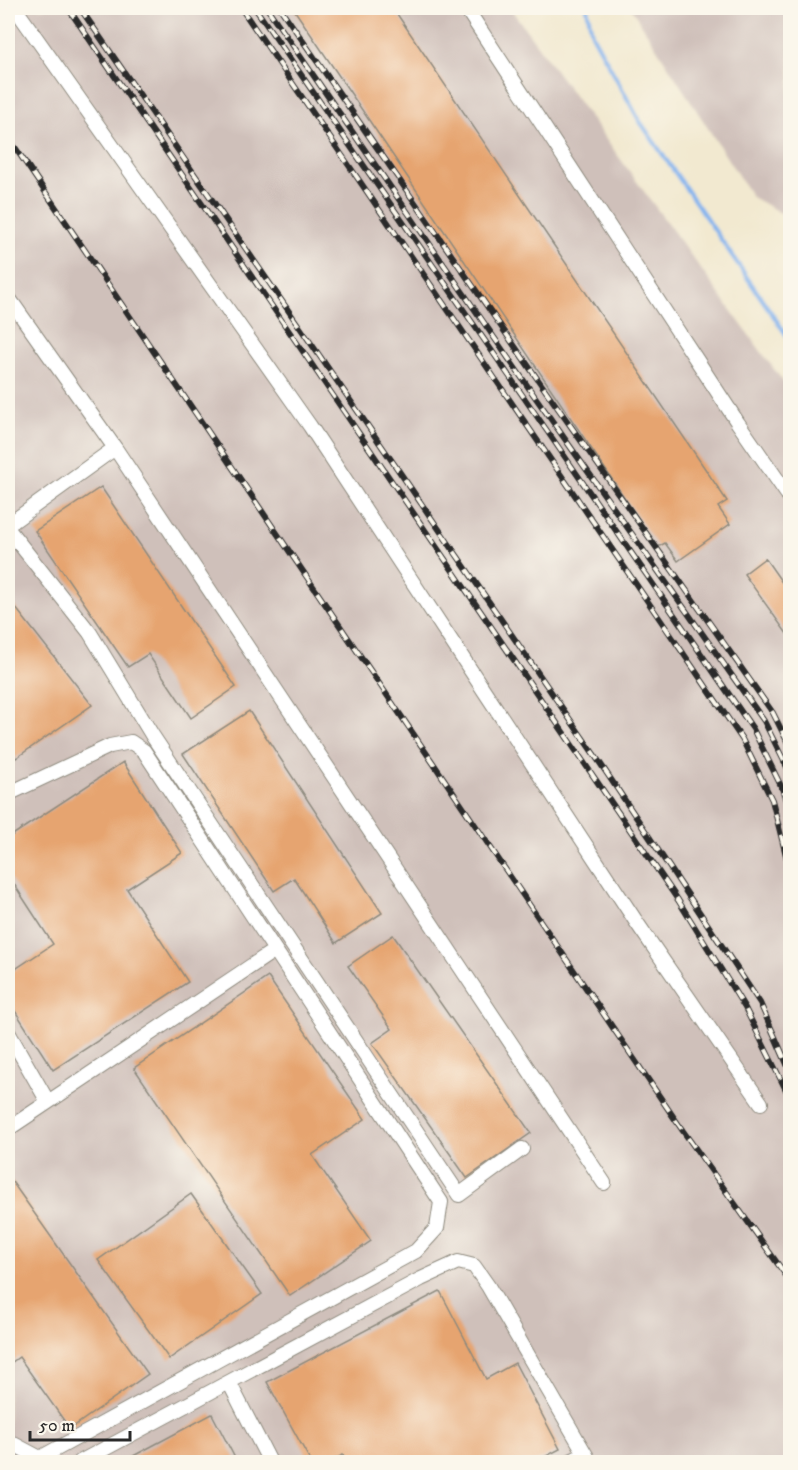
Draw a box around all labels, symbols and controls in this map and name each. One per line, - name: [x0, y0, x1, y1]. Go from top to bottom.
- scale bar: [30, 1404, 130, 1442]
- text: 50 m: [39, 1415, 75, 1437]

